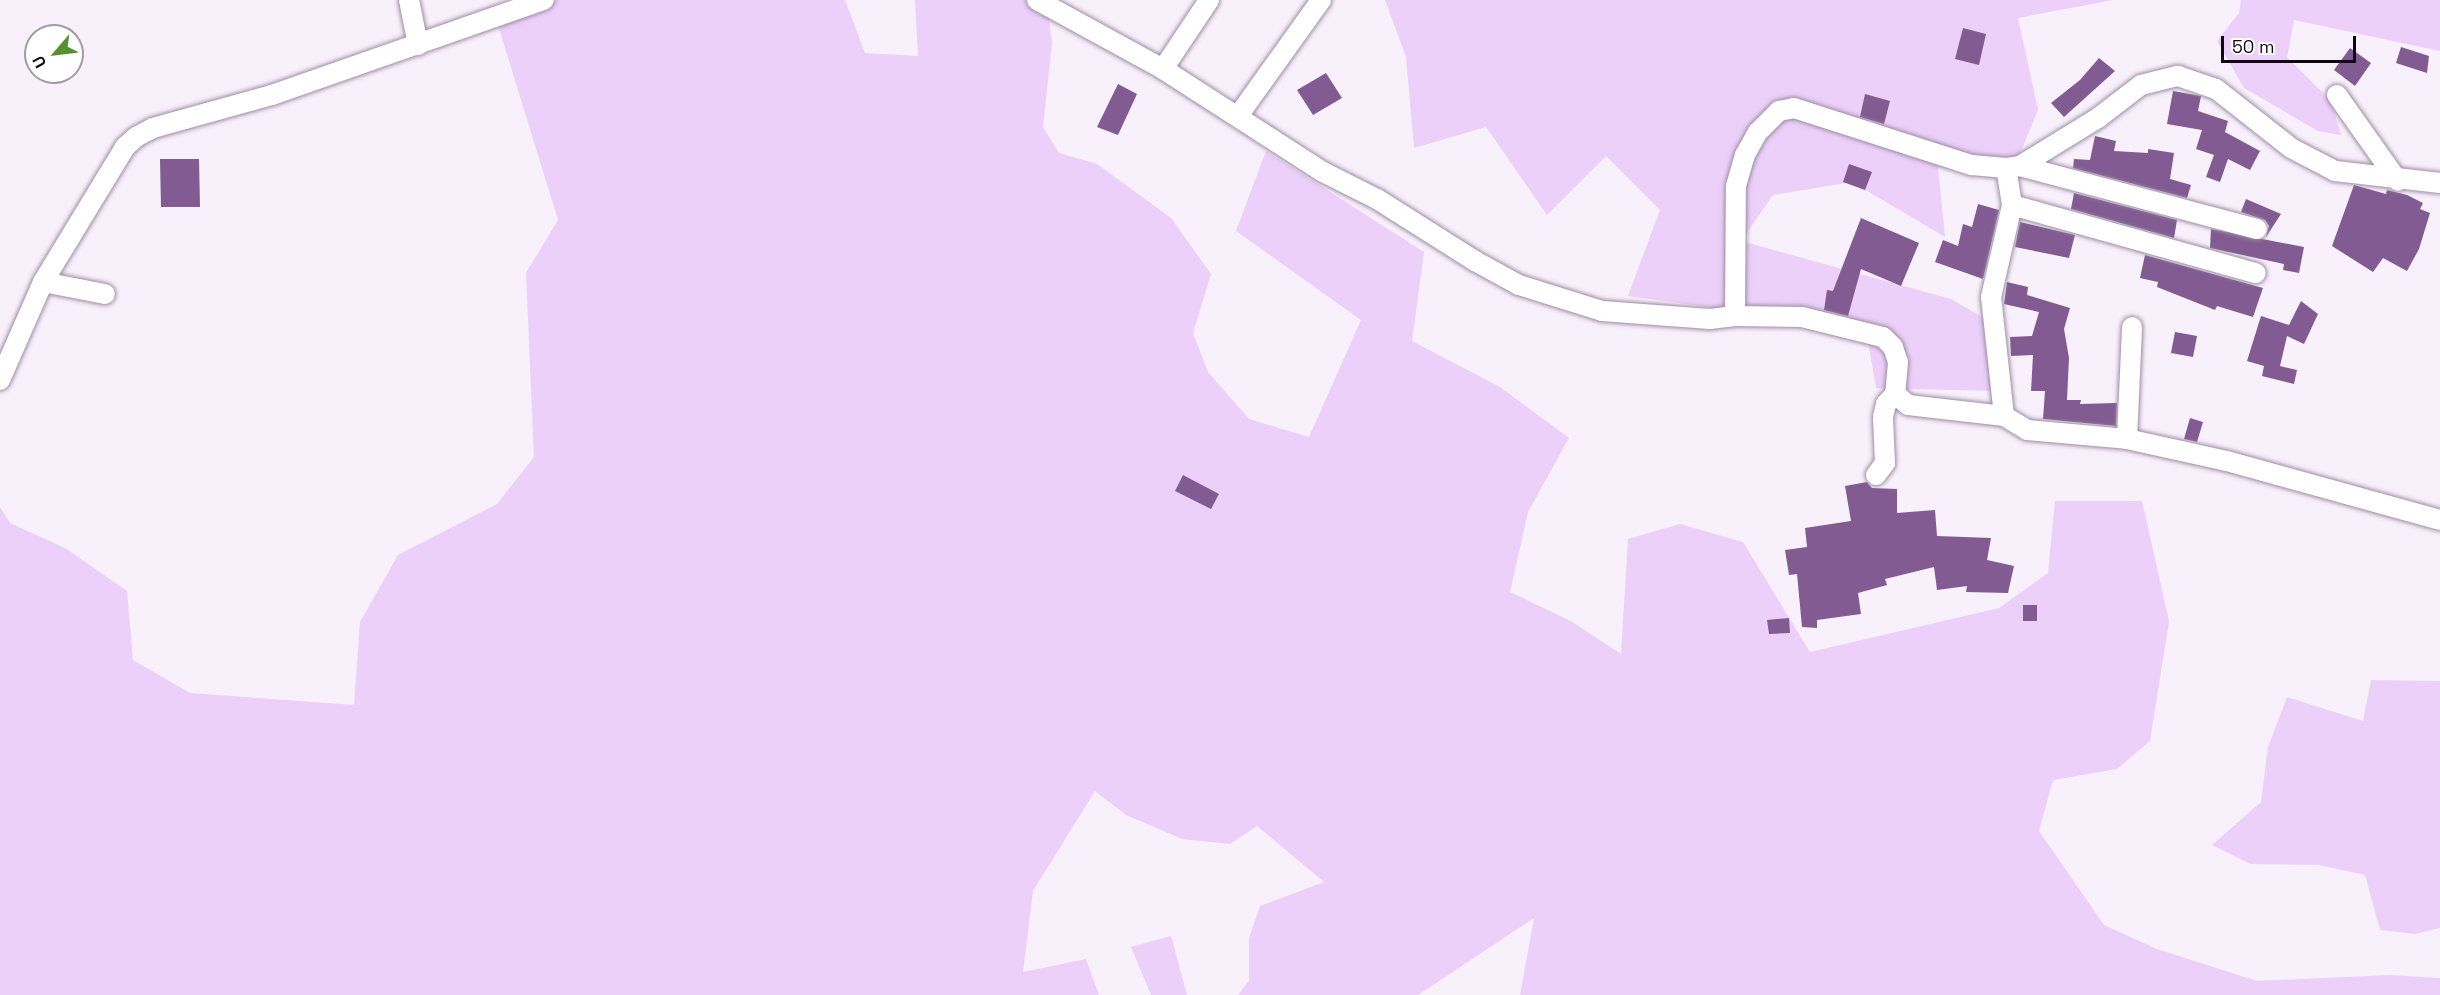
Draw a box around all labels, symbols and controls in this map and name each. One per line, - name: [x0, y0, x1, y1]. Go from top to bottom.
- north arrow: [24, 24, 84, 84]
- scale bar: [2224, 24, 2359, 62]
- text: 50 m: [2232, 35, 2274, 58]
- text: U: [28, 52, 51, 71]

